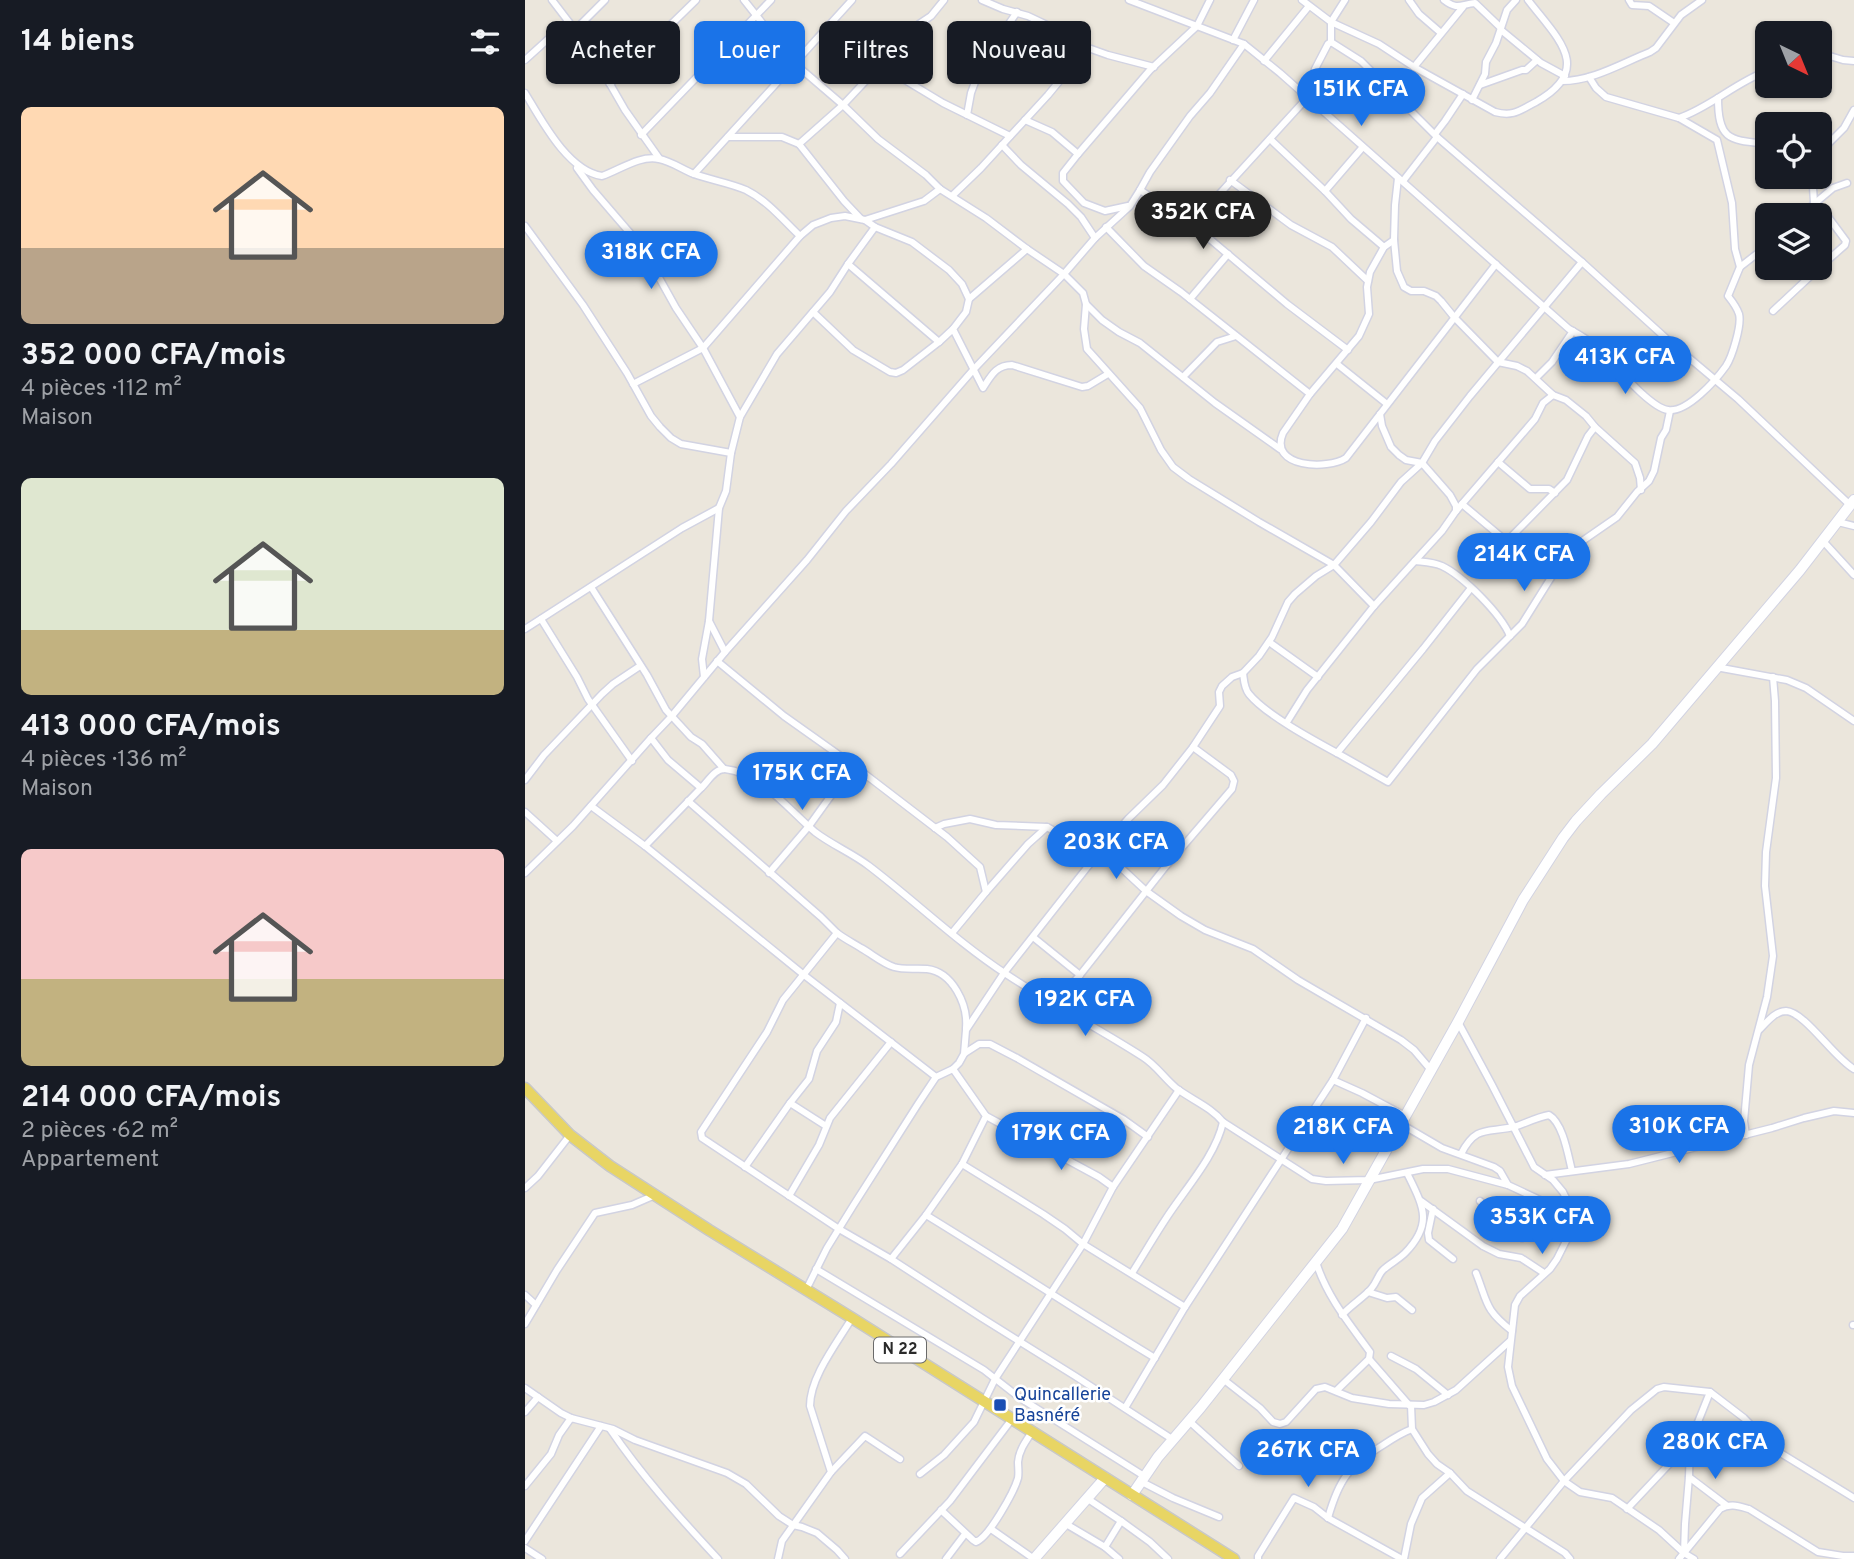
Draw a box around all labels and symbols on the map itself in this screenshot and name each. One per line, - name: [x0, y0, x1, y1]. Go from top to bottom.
- north arrow: [1755, 21, 1832, 98]
- pin: 151K CFA: [1289, 68, 1433, 128]
- pin: 352K CFA: [1131, 191, 1275, 251]
- pin: 318K CFA: [579, 232, 723, 291]
- pin: 413K CFA: [1553, 336, 1697, 396]
- pin: 214K CFA: [1452, 534, 1596, 593]
- pin: 175K CFA: [730, 752, 874, 812]
- pin: 203K CFA: [1044, 822, 1188, 881]
- pin: 192K CFA: [1013, 978, 1157, 1038]
- pin: 218K CFA: [1271, 1106, 1415, 1166]
- pin: 310K CFA: [1607, 1106, 1751, 1165]
- pin: 179K CFA: [989, 1112, 1133, 1172]
- pin: 353K CFA: [1470, 1196, 1614, 1256]
- road number: N 22: [874, 1338, 926, 1362]
- place label: Quincallerie Basnéré: [1014, 1384, 1111, 1428]
- marker: Quincallerie Basnéré: [992, 1397, 1008, 1413]
- pin: 280K CFA: [1643, 1422, 1787, 1481]
- pin: 267K CFA: [1236, 1430, 1380, 1489]

